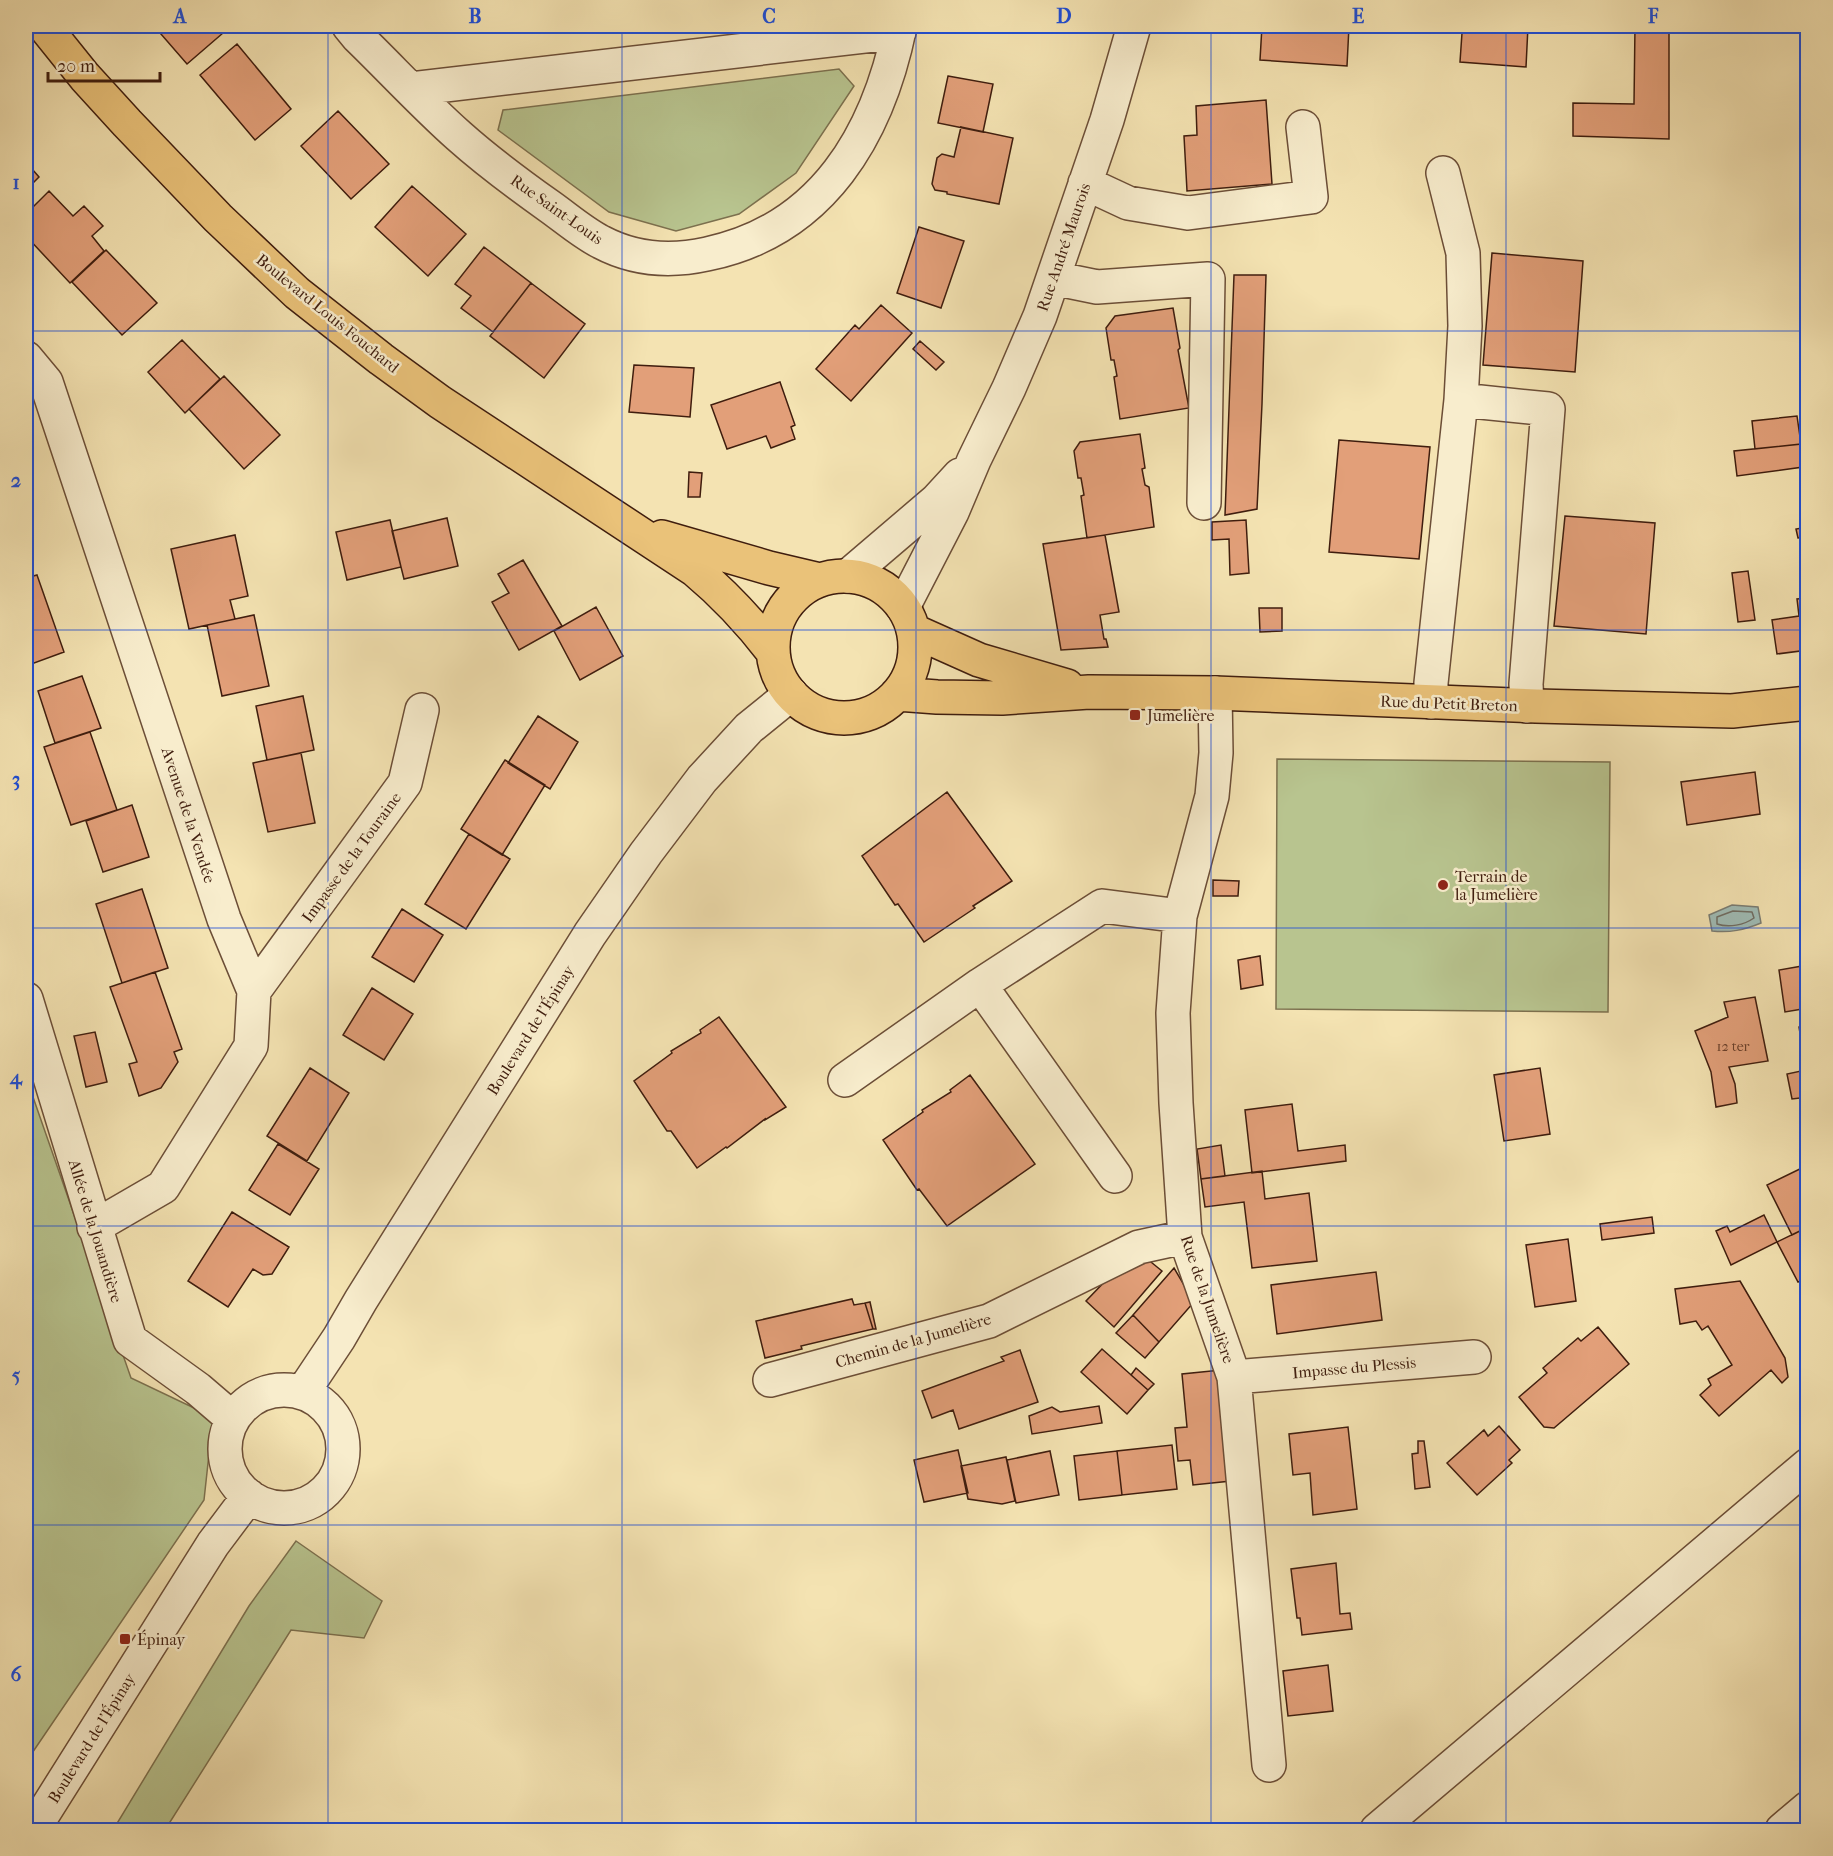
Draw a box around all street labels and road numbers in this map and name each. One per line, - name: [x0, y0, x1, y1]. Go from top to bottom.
- street label: Rue Saint-Louis: [507, 171, 607, 248]
- street label: Rue André Maurois: [1033, 180, 1094, 314]
- street label: Boulevard Louis Fouchard: [252, 250, 403, 377]
- street label: Rue du Petit Breton: [1380, 692, 1519, 715]
- street label: Avenue de la Vendée: [157, 744, 219, 885]
- street label: Impasse de la Touraine: [298, 788, 405, 926]
- street label: Boulevard de l'Épinay: [482, 961, 578, 1099]
- street label: Allée de la Jouandière: [64, 1156, 126, 1305]
- street label: Rue de la Jumelière: [1177, 1233, 1238, 1366]
- street label: Chemin de la Jumelière: [833, 1309, 993, 1372]
- street label: Impasse du Plessis: [1291, 1353, 1417, 1382]
- street label: Boulevard de l'Épinay: [43, 1669, 139, 1807]

